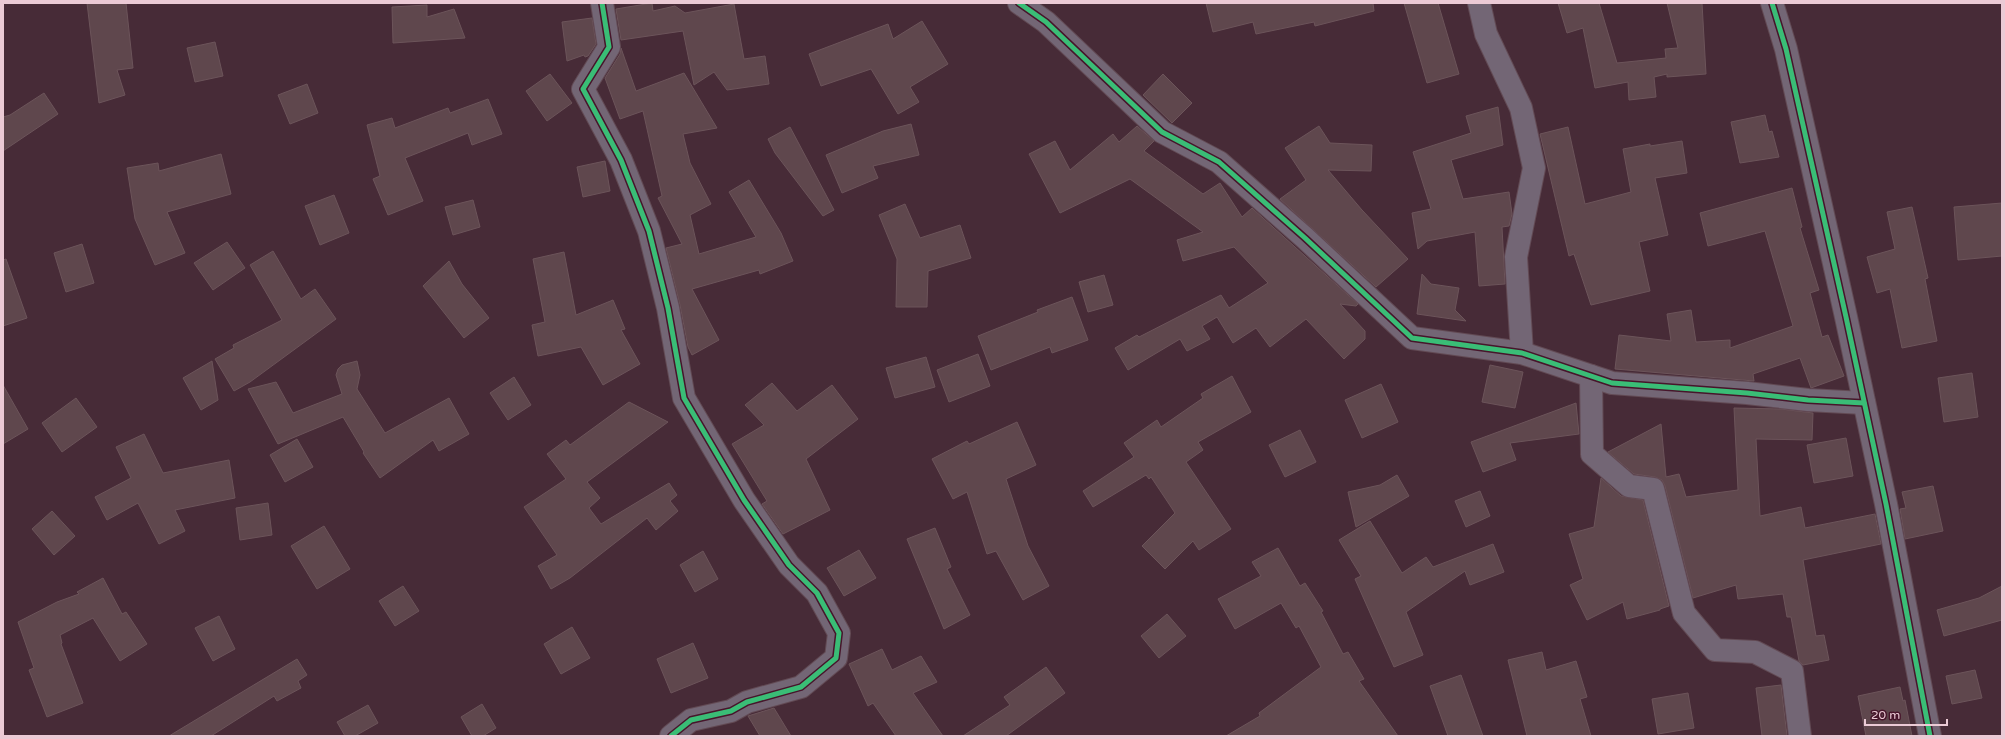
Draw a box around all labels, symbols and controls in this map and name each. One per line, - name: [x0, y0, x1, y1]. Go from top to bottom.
- scale bar: [1865, 701, 1947, 727]
- text: 20 m: [1871, 708, 1900, 722]

